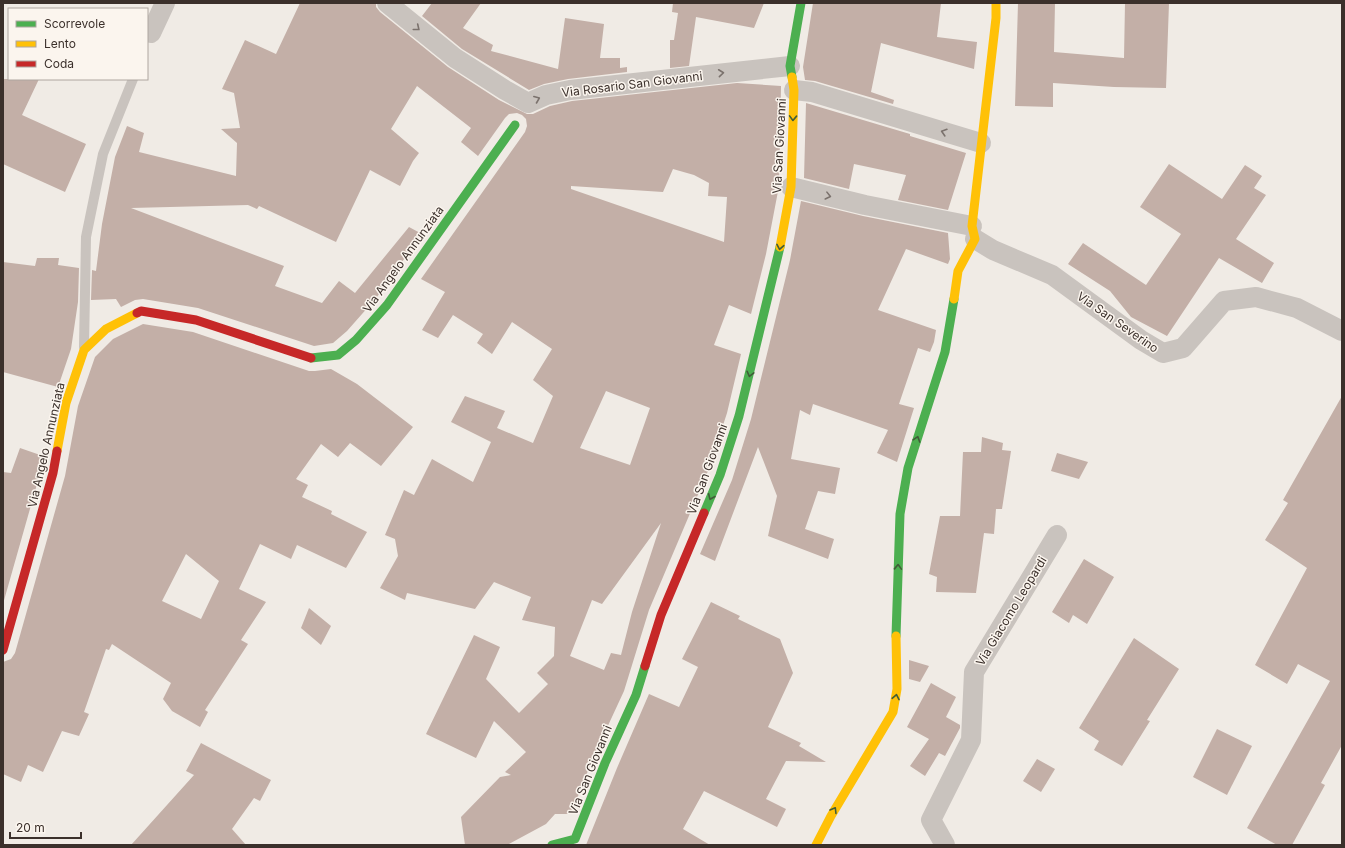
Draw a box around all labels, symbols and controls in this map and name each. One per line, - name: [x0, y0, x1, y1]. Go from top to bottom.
- legend: [8, 8, 148, 80]
- text: Scorrevole: [44, 16, 105, 31]
- one-way arrow: [413, 23, 420, 30]
- text: Lento: [44, 36, 76, 51]
- text: Coda: [44, 56, 74, 71]
- street label: Via Rosario San Giovanni: [561, 68, 703, 100]
- one-way arrow: [718, 68, 724, 77]
- one-way arrow: [534, 95, 541, 103]
- street label: Via San Giovanni: [769, 98, 789, 194]
- one-way arrow: [789, 115, 798, 121]
- one-way arrow: [940, 128, 947, 137]
- one-way arrow: [825, 192, 832, 200]
- street label: Via Angelo Annunziata: [359, 203, 447, 315]
- one-way arrow: [776, 244, 784, 250]
- street label: Via San Severino: [1074, 288, 1162, 356]
- one-way arrow: [746, 370, 754, 377]
- street label: Via Angelo Annunziata: [24, 381, 68, 509]
- street label: Via San Giovanni: [684, 421, 730, 516]
- one-way arrow: [912, 436, 921, 443]
- one-way arrow: [708, 493, 716, 501]
- street label: Via Giacomo Leopardi: [972, 554, 1050, 668]
- one-way arrow: [894, 564, 902, 570]
- one-way arrow: [891, 694, 899, 700]
- street label: Via San Giovanni: [565, 723, 615, 817]
- one-way arrow: [829, 807, 837, 814]
- scale bar: [10, 814, 81, 840]
- text: 20 m: [16, 820, 45, 835]

